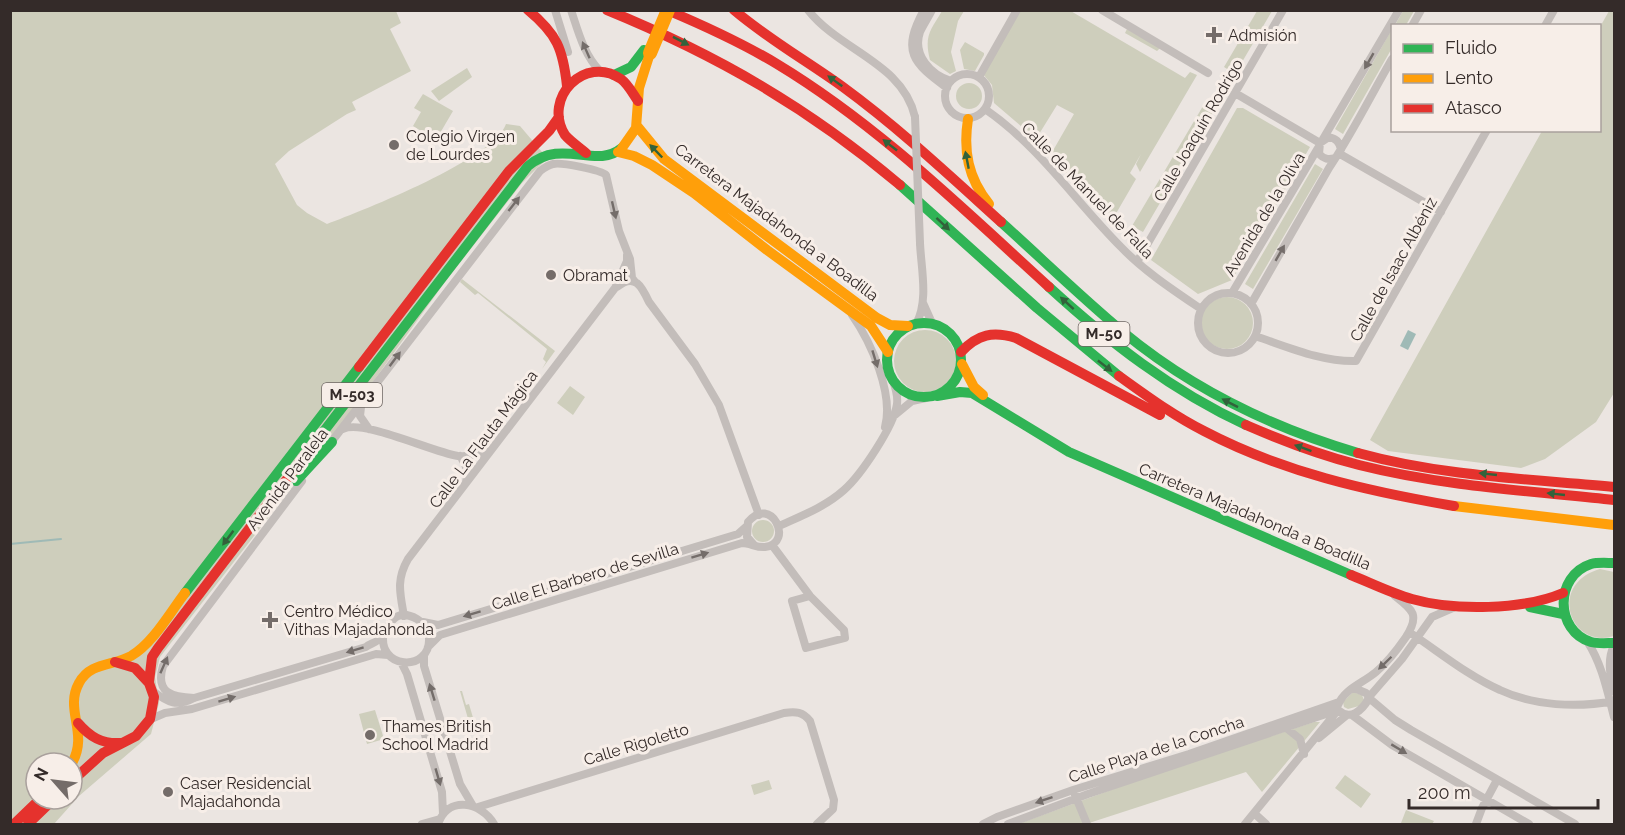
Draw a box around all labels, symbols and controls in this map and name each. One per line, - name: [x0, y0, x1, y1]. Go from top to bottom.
- legend: [1391, 24, 1601, 132]
- marker: Admisión: [1205, 26, 1223, 44]
- place label: Admisión: [1228, 26, 1297, 45]
- one-way arrow: [672, 37, 689, 46]
- text: Fluido: [1445, 37, 1497, 58]
- one-way arrow: [581, 41, 591, 59]
- one-way arrow: [1364, 53, 1374, 70]
- street label: Calle Joaquín Rodrigo: [1150, 55, 1247, 205]
- text: Lento: [1445, 67, 1493, 88]
- one-way arrow: [827, 75, 843, 87]
- text: Atasco: [1445, 97, 1502, 118]
- street label: Calle de Manuel de Falla: [1018, 118, 1158, 262]
- place label: Colegio Virgen de Lourdes: [406, 127, 515, 164]
- marker: Colegio Virgen de Lourdes: [387, 138, 401, 152]
- one-way arrow: [882, 139, 898, 152]
- street label: Carretera Majadahonda a Boadilla: [671, 140, 882, 305]
- one-way arrow: [649, 143, 663, 158]
- street label: Avenida de la Oliva: [1220, 149, 1309, 280]
- one-way arrow: [962, 150, 971, 169]
- street label: Calle de Isaac Albéniz: [1346, 194, 1441, 345]
- one-way arrow: [507, 197, 519, 212]
- one-way arrow: [610, 200, 619, 219]
- one-way arrow: [936, 217, 951, 231]
- one-way arrow: [1275, 244, 1285, 261]
- place label: Obramat: [563, 266, 629, 285]
- marker: Obramat: [544, 268, 558, 282]
- one-way arrow: [1060, 297, 1075, 310]
- road number: M-50: [1078, 322, 1130, 346]
- one-way arrow: [871, 350, 880, 368]
- one-way arrow: [389, 352, 401, 367]
- one-way arrow: [1098, 360, 1113, 372]
- street label: Calle La Flauta Mágica: [425, 367, 541, 512]
- road number: M-503: [322, 383, 382, 407]
- one-way arrow: [1221, 398, 1238, 408]
- street label: Avenida Paralela: [243, 424, 332, 534]
- one-way arrow: [1294, 442, 1312, 452]
- street label: Carretera Majadahonda a Boadilla: [1136, 459, 1374, 574]
- one-way arrow: [1479, 470, 1498, 479]
- one-way arrow: [1547, 489, 1566, 498]
- one-way arrow: [222, 530, 234, 546]
- street label: Calle El Barbero de Sevilla: [489, 539, 681, 614]
- one-way arrow: [691, 550, 709, 559]
- place label: Centro Médico Vithas Majadahonda: [284, 602, 434, 639]
- one-way arrow: [463, 610, 481, 620]
- marker: Centro Médico Vithas Majadahonda: [261, 611, 279, 629]
- one-way arrow: [346, 646, 364, 655]
- one-way arrow: [159, 656, 169, 674]
- one-way arrow: [1378, 656, 1392, 670]
- one-way arrow: [427, 683, 436, 701]
- one-way arrow: [218, 694, 236, 703]
- street label: Calle Playa de la Concha: [1066, 712, 1246, 787]
- place label: Thames British School Madrid: [382, 717, 491, 754]
- street label: Calle Rigoletto: [581, 719, 691, 769]
- marker: Thames British School Madrid: [363, 728, 377, 742]
- one-way arrow: [1391, 744, 1408, 754]
- north arrow: [24, 751, 84, 811]
- text: N: [30, 764, 52, 784]
- one-way arrow: [434, 768, 443, 786]
- scale bar: [1409, 772, 1598, 810]
- place label: Caser Residencial Majadahonda: [180, 774, 312, 811]
- text: 200 m: [1418, 782, 1471, 803]
- marker: Caser Residencial Majadahonda: [161, 785, 175, 799]
- one-way arrow: [1035, 796, 1053, 806]

